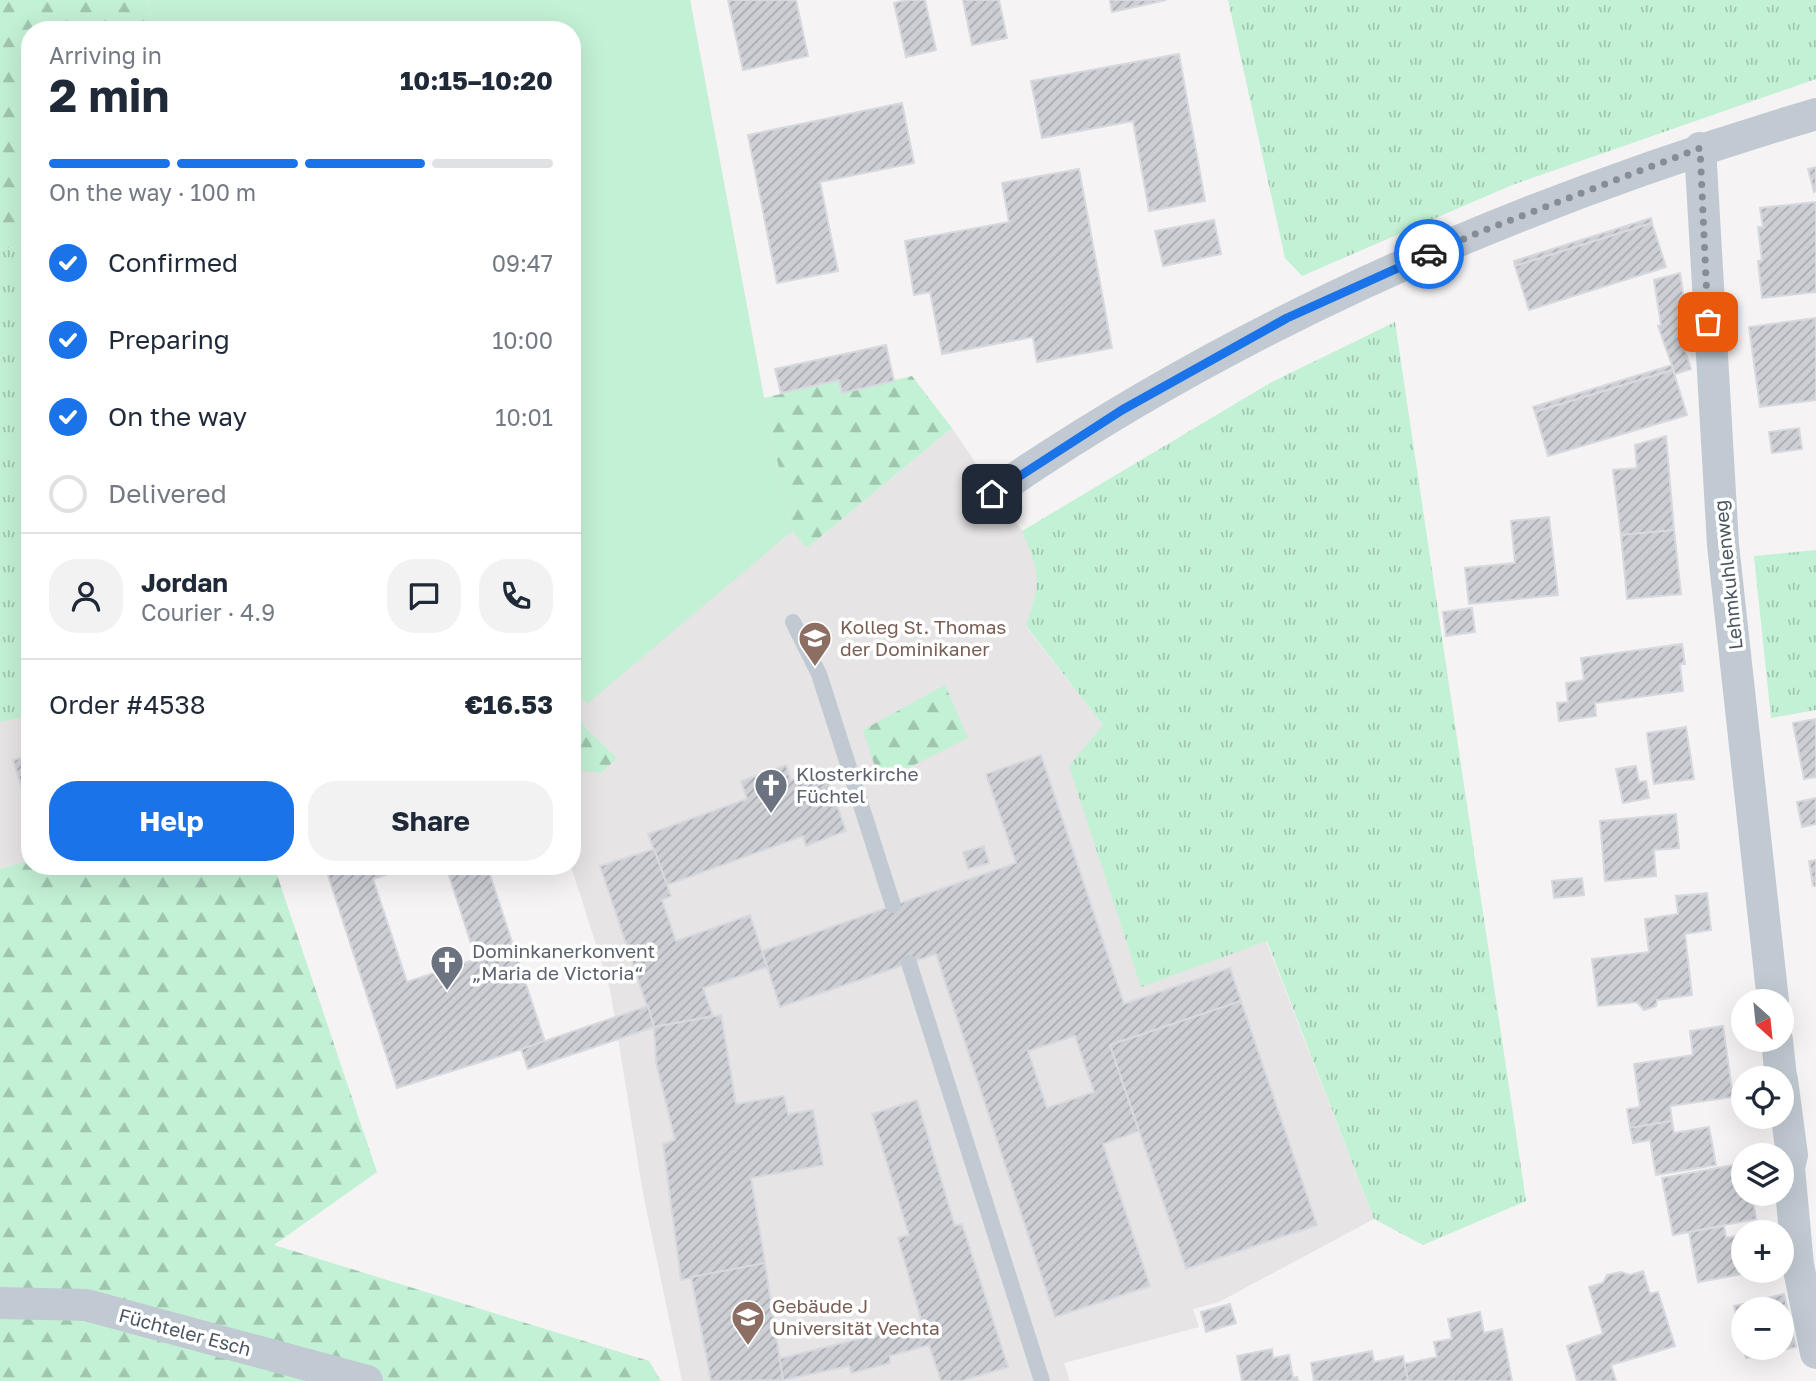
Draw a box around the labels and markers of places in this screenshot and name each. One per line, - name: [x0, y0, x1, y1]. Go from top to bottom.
- pin: [1678, 292, 1738, 352]
- pin: [962, 464, 1022, 524]
- place label: Kolleg St. Thomas der Dominikaner: [840, 615, 1006, 660]
- school or university icon: Kolleg St. Thomas der Dominikaner: [796, 619, 834, 668]
- place label: Klosterkirche Füchtel: [796, 762, 918, 807]
- church icon: Klosterkirche Füchtel: [752, 766, 790, 815]
- place label: Dominkanerkonvent „Maria de Victoria“: [472, 939, 655, 984]
- church icon: Dominkanerkonvent „Maria de Victoria“: [428, 943, 466, 992]
- place label: Gebäude J Universität Vechta: [772, 1294, 940, 1339]
- school or university icon: Gebäude J Universität Vechta: [729, 1298, 767, 1347]

